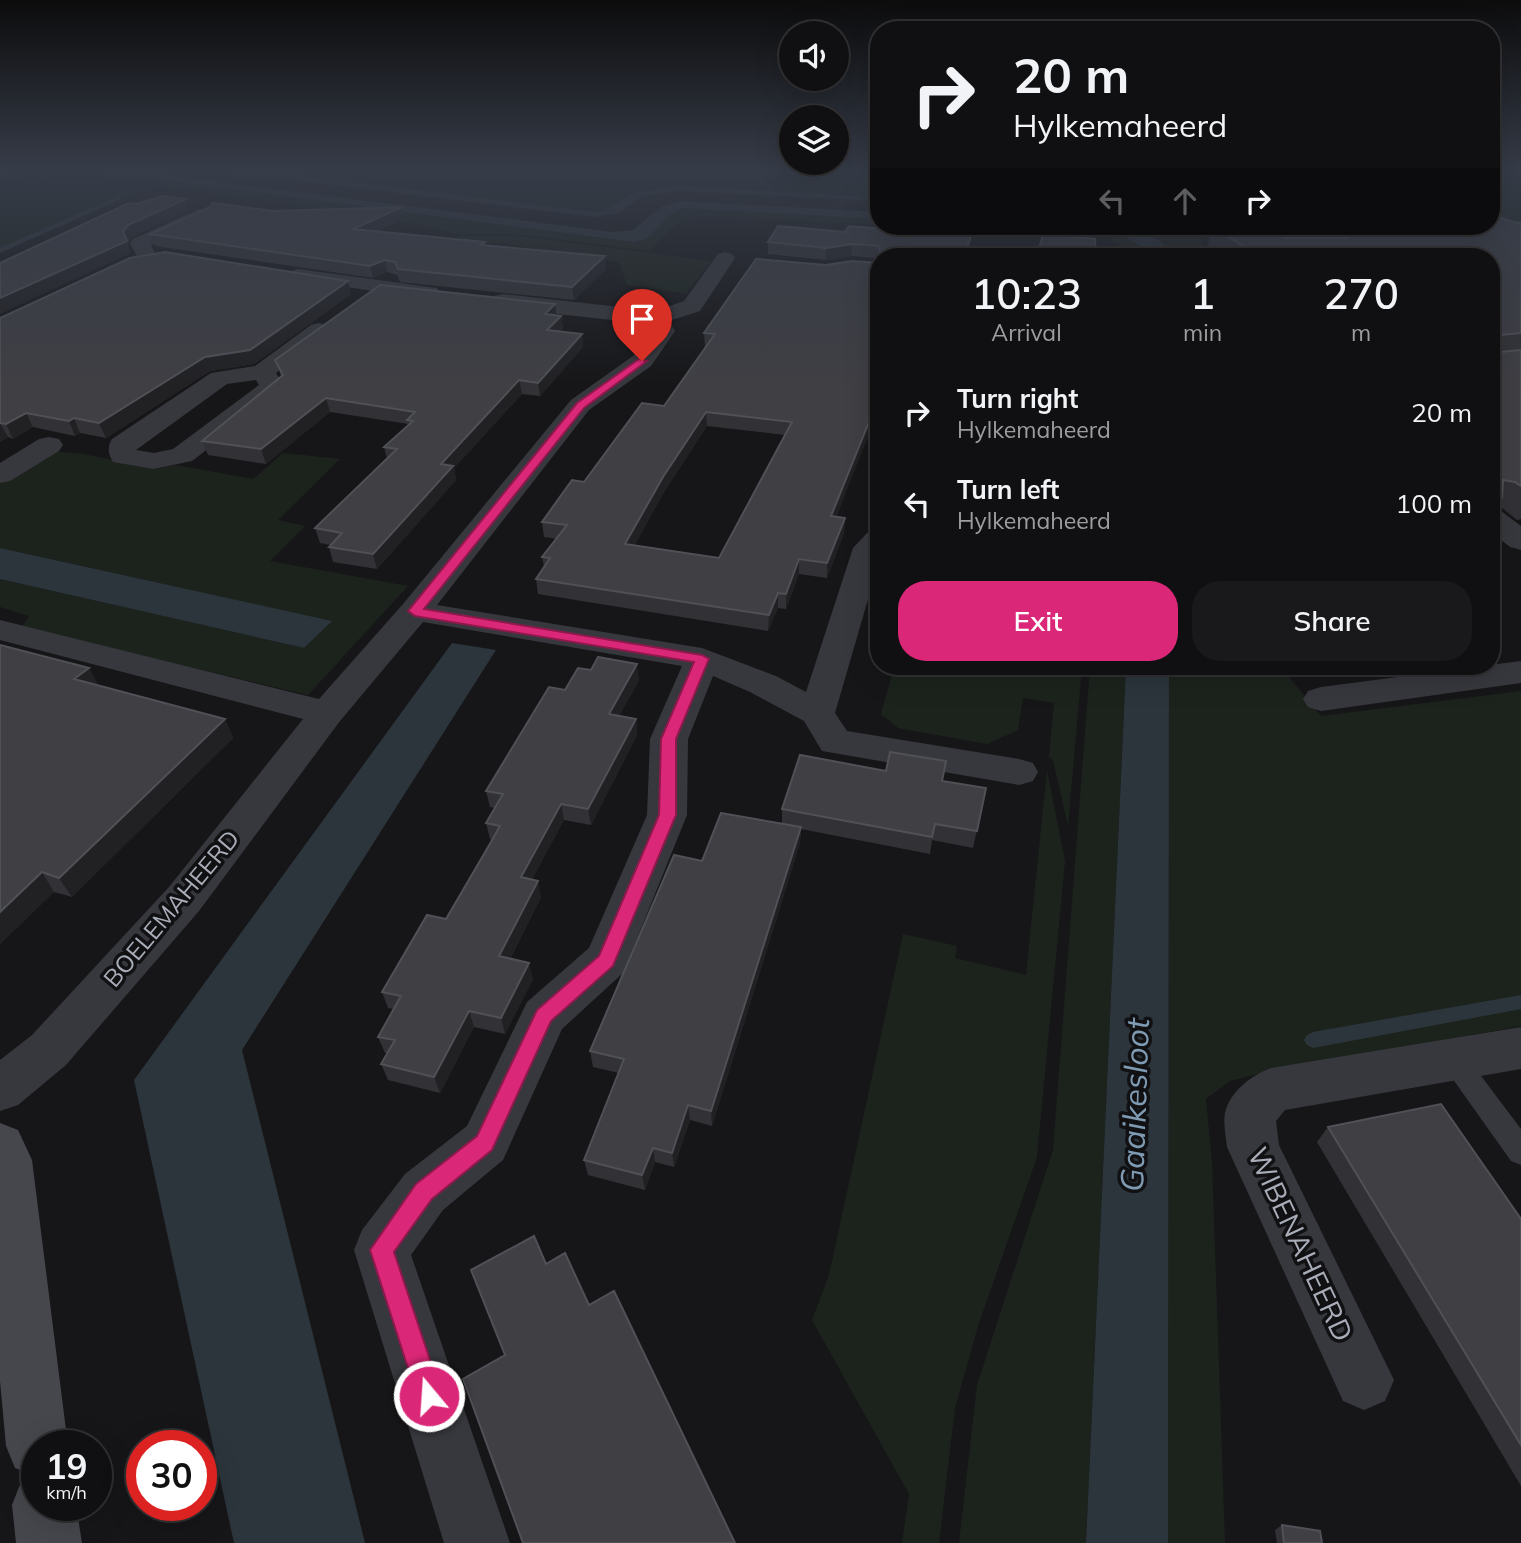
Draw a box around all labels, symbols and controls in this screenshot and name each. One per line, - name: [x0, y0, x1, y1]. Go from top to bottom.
- map controls: [779, 21, 849, 175]
- button: sound: [779, 21, 849, 91]
- text: 20 m: [1013, 44, 1129, 105]
- icon: right: [898, 49, 989, 140]
- button: layers: [779, 105, 849, 175]
- text: Hylkemaheerd: [1013, 105, 1227, 145]
- icon: left: [1093, 182, 1131, 220]
- icon: ahead: [1166, 182, 1204, 220]
- icon: right: [1239, 182, 1277, 220]
- text: 10:23: [971, 267, 1082, 320]
- text: 1: [1190, 267, 1215, 320]
- text: 270: [1323, 267, 1399, 320]
- pin: [612, 289, 672, 361]
- icon: arrive: [623, 300, 661, 338]
- text: Arrival: [991, 318, 1062, 347]
- text: min: [1183, 318, 1222, 347]
- text: m: [1351, 318, 1371, 347]
- text: Turn right: [957, 382, 1078, 415]
- icon: right: [898, 394, 936, 432]
- text: 20 m: [1411, 396, 1472, 429]
- text: Hylkemaheerd: [957, 415, 1111, 444]
- text: Turn left: [957, 473, 1059, 506]
- icon: left: [898, 485, 936, 523]
- text: 100 m: [1396, 487, 1472, 520]
- text: Hylkemaheerd: [957, 506, 1111, 535]
- button: Exit: [898, 581, 1178, 661]
- button: Share: [1192, 581, 1472, 661]
- street label: BOELEMAHEERD: [97, 823, 245, 993]
- water label: Gaaikesloot: [1111, 1017, 1157, 1193]
- street label: WIBENAHEERD: [1241, 1141, 1361, 1347]
- position arrow: [392, 1359, 466, 1433]
- speed limit sign: 30: [126, 1430, 217, 1521]
- text: 19: [45, 1444, 88, 1488]
- text: km/h: [46, 1481, 87, 1504]

